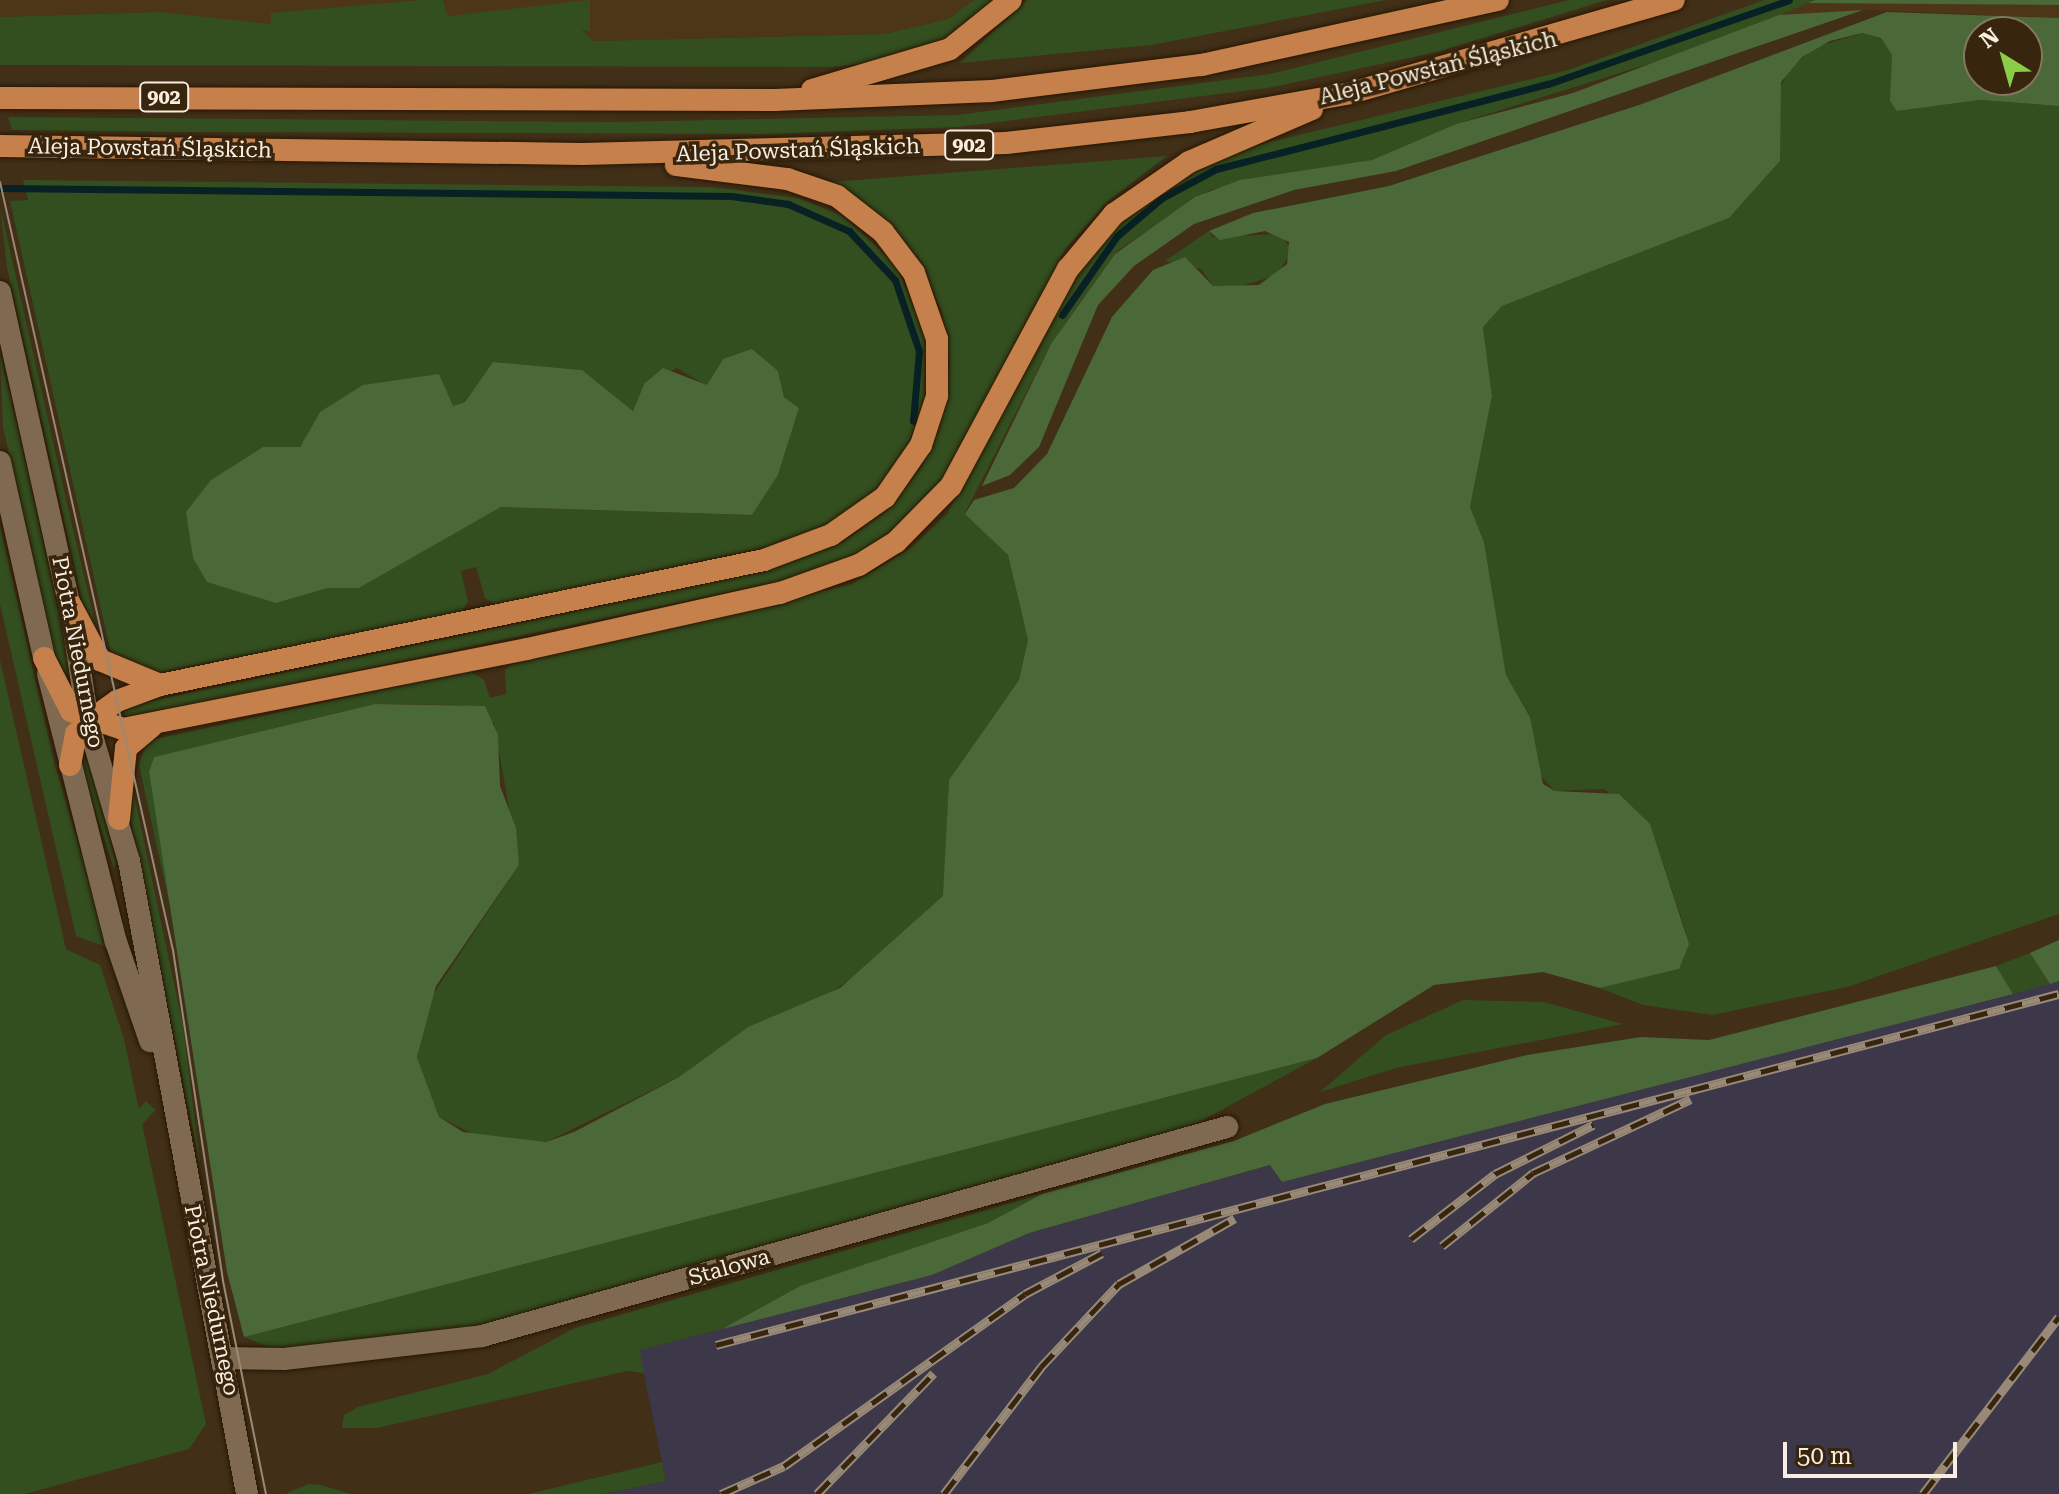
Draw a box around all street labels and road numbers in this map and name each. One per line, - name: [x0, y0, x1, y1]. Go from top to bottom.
- street label: Aleja Powstań Śląskich: [1316, 26, 1560, 110]
- road number: 902: [138, 81, 190, 113]
- road number: 902: [943, 129, 995, 161]
- street label: Aleja Powstań Śląskich: [28, 133, 272, 163]
- street label: Aleja Powstań Śląskich: [676, 133, 920, 167]
- street label: Piotra Niedurnego: [46, 554, 110, 750]
- street label: Piotra Niedurnego: [179, 1202, 245, 1398]
- street label: Stalowa: [685, 1243, 773, 1291]

